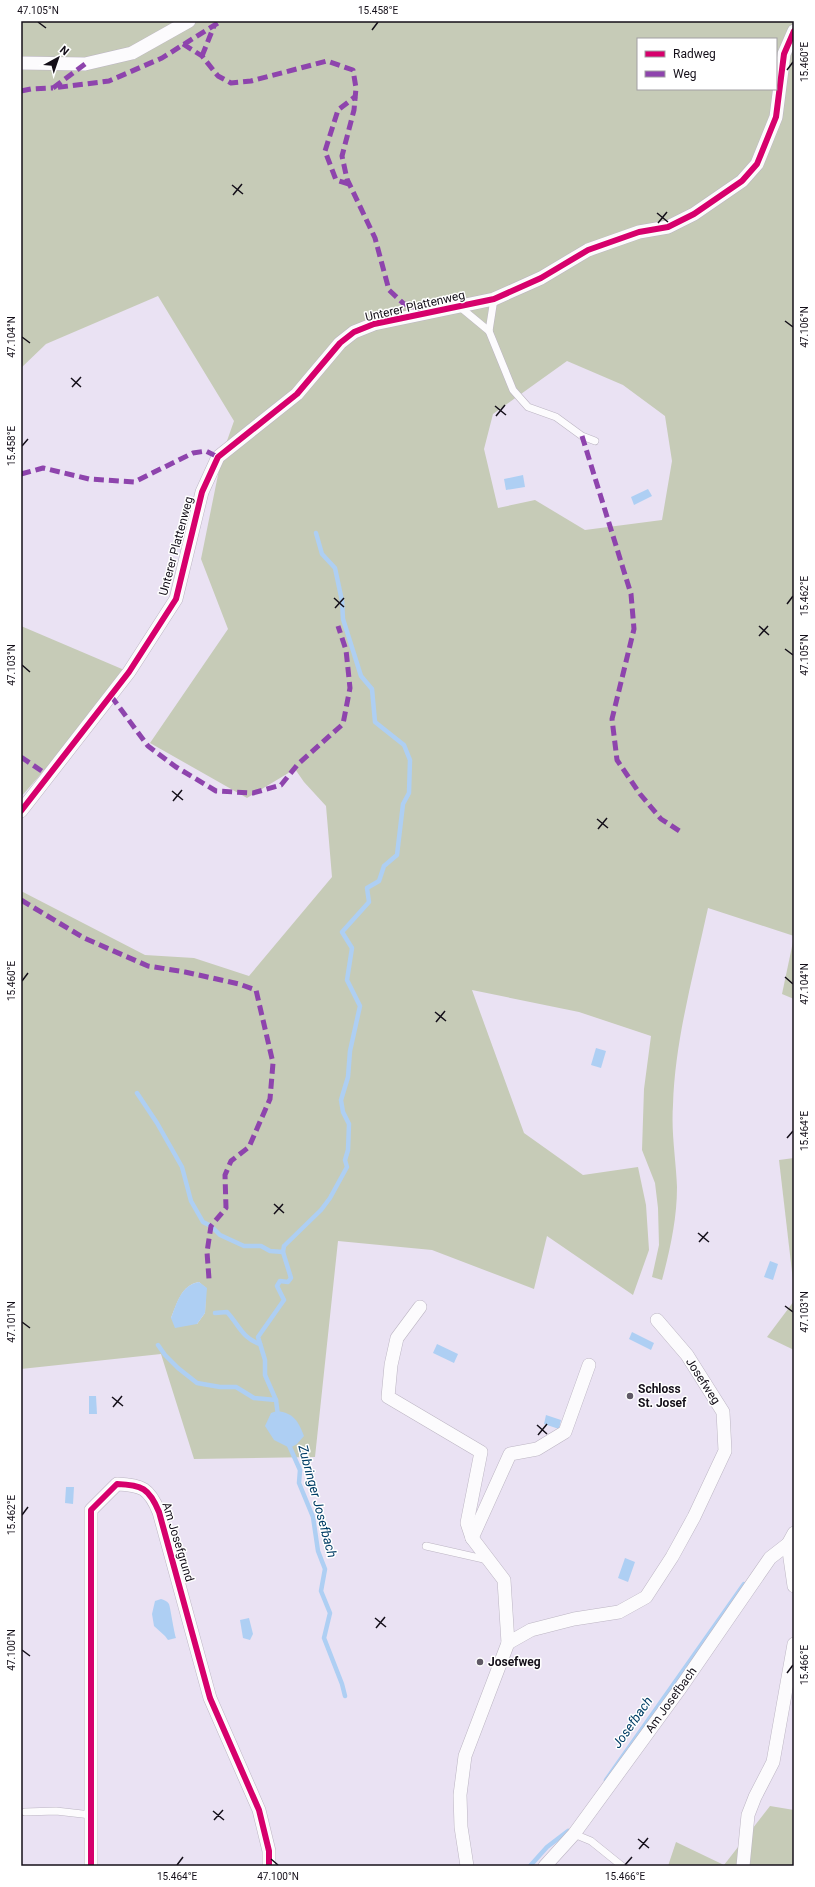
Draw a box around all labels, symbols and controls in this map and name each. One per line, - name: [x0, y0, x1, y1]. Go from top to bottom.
- text: 47.105°N: [17, 5, 59, 16]
- text: 15.458°E: [358, 5, 398, 16]
- north arrow: [38, 38, 78, 78]
- legend: [637, 38, 777, 90]
- text: 15.460°E: [799, 42, 810, 82]
- text: N: [57, 43, 71, 58]
- text: Radweg: [673, 47, 716, 61]
- text: Weg: [673, 67, 697, 81]
- street label: Unterer Plattenweg: [364, 288, 466, 324]
- text: 47.106°N: [799, 306, 810, 348]
- text: 47.104°N: [6, 316, 17, 358]
- text: 15.458°E: [6, 426, 17, 466]
- street label: Unterer Plattenweg: [156, 495, 196, 597]
- text: 15.462°E: [799, 576, 810, 616]
- text: 47.105°N: [799, 634, 810, 676]
- text: 47.103°N: [6, 644, 17, 686]
- text: 15.460°E: [6, 961, 17, 1001]
- text: 47.104°N: [799, 963, 810, 1005]
- text: 15.464°E: [799, 1111, 810, 1151]
- text: 47.103°N: [799, 1291, 810, 1333]
- text: 47.101°N: [6, 1301, 17, 1343]
- street label: Josefweg: [683, 1355, 723, 1407]
- place label: Schloss St. Josef: [638, 1382, 687, 1410]
- marker: Schloss St. Josef: [625, 1391, 635, 1401]
- water label: Zubringer Josefbach: [295, 1442, 340, 1559]
- text: 15.462°E: [6, 1495, 17, 1535]
- street label: Am Josefgrund: [159, 1501, 197, 1583]
- text: 47.100°N: [6, 1629, 17, 1671]
- text: 15.466°E: [799, 1645, 810, 1685]
- place label: Josefweg: [488, 1655, 541, 1669]
- marker: Josefweg: [475, 1657, 485, 1667]
- street label: Am Josefbach: [643, 1664, 699, 1736]
- water label: Josefbach: [609, 1694, 656, 1751]
- text: 15.464°E: [157, 1871, 197, 1882]
- text: 47.100°N: [257, 1871, 299, 1882]
- text: 15.466°E: [605, 1871, 645, 1882]

